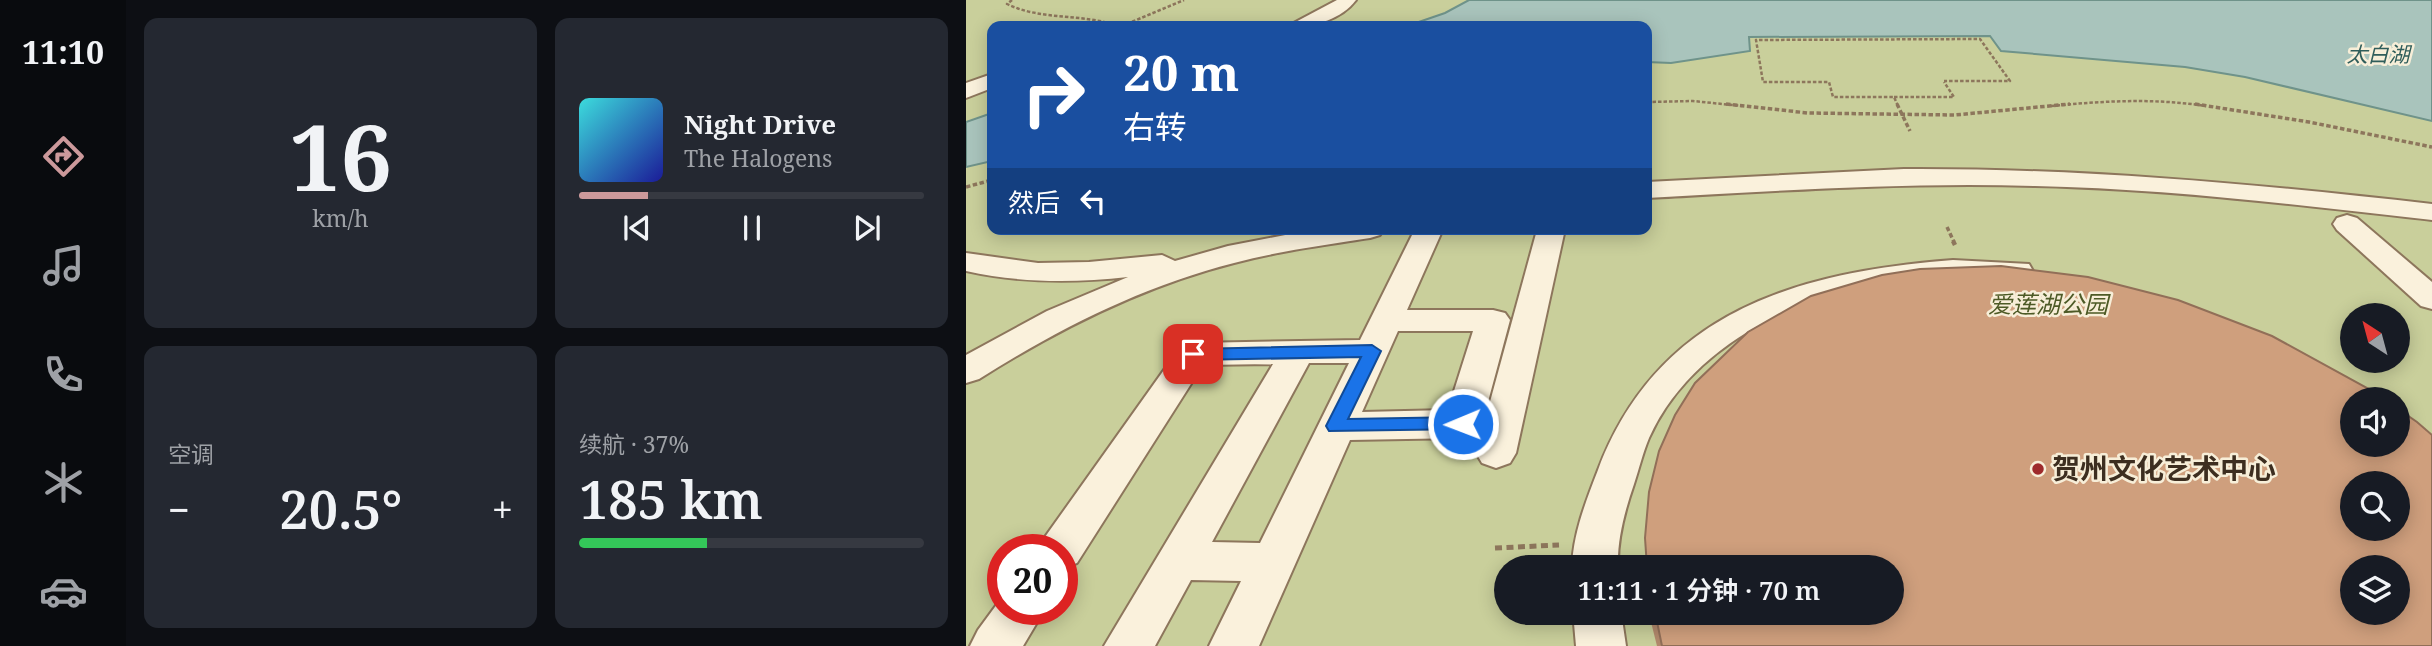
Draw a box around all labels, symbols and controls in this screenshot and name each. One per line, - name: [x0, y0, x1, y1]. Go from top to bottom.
- text: 11:10: [22, 30, 104, 73]
- text: 20 m: [1123, 39, 1239, 105]
- water label: 太白湖: [2347, 40, 2412, 68]
- icon: right: [1008, 49, 1099, 140]
- text: 16: [289, 94, 392, 218]
- text: 右转: [1123, 105, 1187, 148]
- text: Night Drive: [684, 106, 836, 142]
- icon: directions: [39, 132, 88, 181]
- text: The Halogens: [684, 142, 832, 174]
- icon: left: [1074, 182, 1112, 220]
- text: 然后: [1008, 184, 1060, 220]
- text: km/h: [312, 202, 369, 234]
- icon: previous: [618, 209, 656, 247]
- icon: pause: [733, 209, 771, 247]
- icon: next: [848, 209, 886, 247]
- icon: music: [39, 241, 88, 290]
- park label: 爱莲湖公园: [1988, 287, 2111, 320]
- north arrow: [2340, 303, 2410, 373]
- map controls: [2340, 303, 2410, 625]
- pin: [1163, 324, 1223, 384]
- icon: arrive: [1174, 335, 1212, 373]
- icon: phone: [39, 350, 88, 399]
- position arrow: [1426, 387, 1500, 461]
- button: sound: [2340, 387, 2410, 457]
- text: 续航 · 37%: [579, 428, 689, 460]
- text: 空调: [168, 438, 214, 470]
- place label: 贺州文化艺术中心: [2052, 449, 2276, 487]
- icon: climate: [39, 458, 88, 507]
- marker: 贺州文化艺术中心: [2030, 461, 2046, 477]
- text: 185 km: [579, 463, 763, 534]
- button: search: [2340, 471, 2410, 541]
- text: 20.5°: [279, 473, 402, 544]
- text: −: [168, 483, 190, 535]
- text: +: [492, 483, 513, 535]
- speed limit sign: 20: [987, 534, 1078, 625]
- button: layers: [2340, 555, 2410, 625]
- icon: car: [39, 567, 88, 616]
- text: 11:11 · 1 分钟 · 70 m: [1578, 572, 1820, 608]

